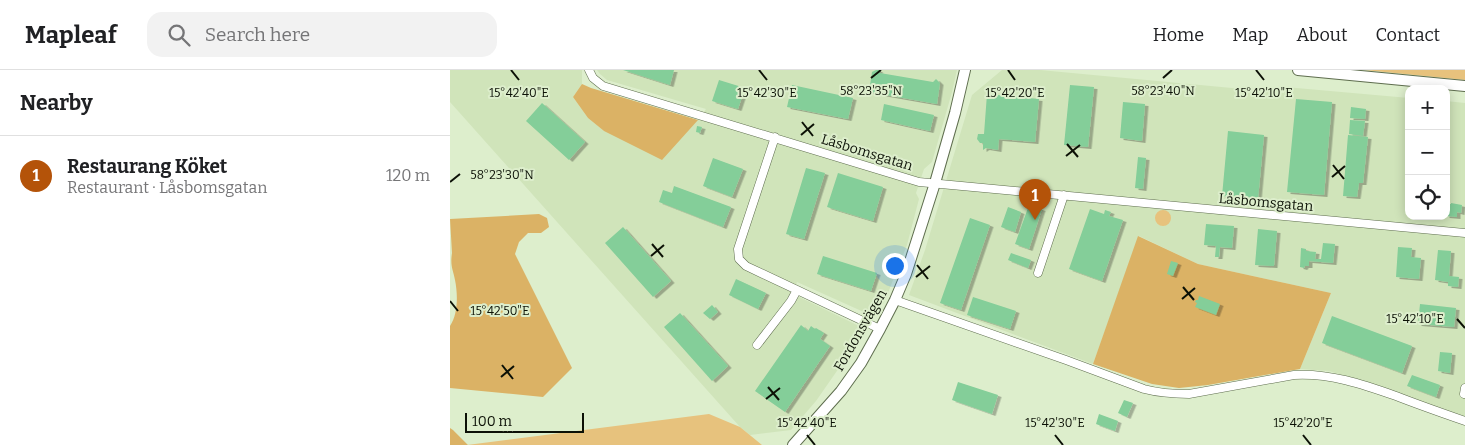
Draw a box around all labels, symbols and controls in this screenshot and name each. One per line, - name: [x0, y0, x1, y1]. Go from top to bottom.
- search box: [147, 12, 497, 57]
- text: Mapleaf: [25, 21, 117, 49]
- icon: search: [165, 21, 193, 49]
- text: Search here: [205, 23, 310, 46]
- text: Home: [1153, 24, 1204, 46]
- text: Map: [1232, 24, 1268, 46]
- text: About: [1296, 24, 1347, 46]
- text: Contact: [1375, 24, 1440, 46]
- text: 58°23'35"N: [840, 84, 903, 98]
- text: 58°23'40"N: [1131, 84, 1195, 98]
- map controls: [1405, 85, 1450, 220]
- button: +: [1405, 85, 1450, 130]
- text: 15°42'40"E: [489, 86, 549, 100]
- text: 15°42'30"E: [737, 86, 797, 100]
- text: 15°42'20"E: [985, 86, 1045, 100]
- text: 15°42'10"E: [1235, 86, 1293, 100]
- text: Nearby: [20, 90, 93, 116]
- street label: Låsbomsgatan: [819, 130, 915, 175]
- button: −: [1405, 130, 1450, 175]
- text: Restaurang Köket: [67, 155, 227, 178]
- text: 1: [33, 166, 39, 185]
- text: 120 m: [386, 166, 430, 185]
- text: 58°23'30"N: [470, 168, 534, 182]
- button: locate: [1405, 175, 1450, 220]
- text: Restaurant · Låsbomsgatan: [67, 178, 267, 197]
- pin: 1: [1019, 179, 1051, 220]
- street label: Låsbomsgatan: [1218, 190, 1314, 215]
- your location: [882, 253, 908, 279]
- street label: Fordonsvägen: [830, 286, 891, 374]
- text: 15°42'50"E: [471, 304, 529, 318]
- text: 15°42'10"E: [1386, 312, 1444, 326]
- scale bar: [465, 410, 584, 433]
- text: 100 m: [472, 413, 512, 430]
- text: 15°42'40"E: [777, 416, 837, 430]
- text: 15°42'30"E: [1025, 416, 1085, 430]
- text: 15°42'20"E: [1273, 416, 1333, 430]

